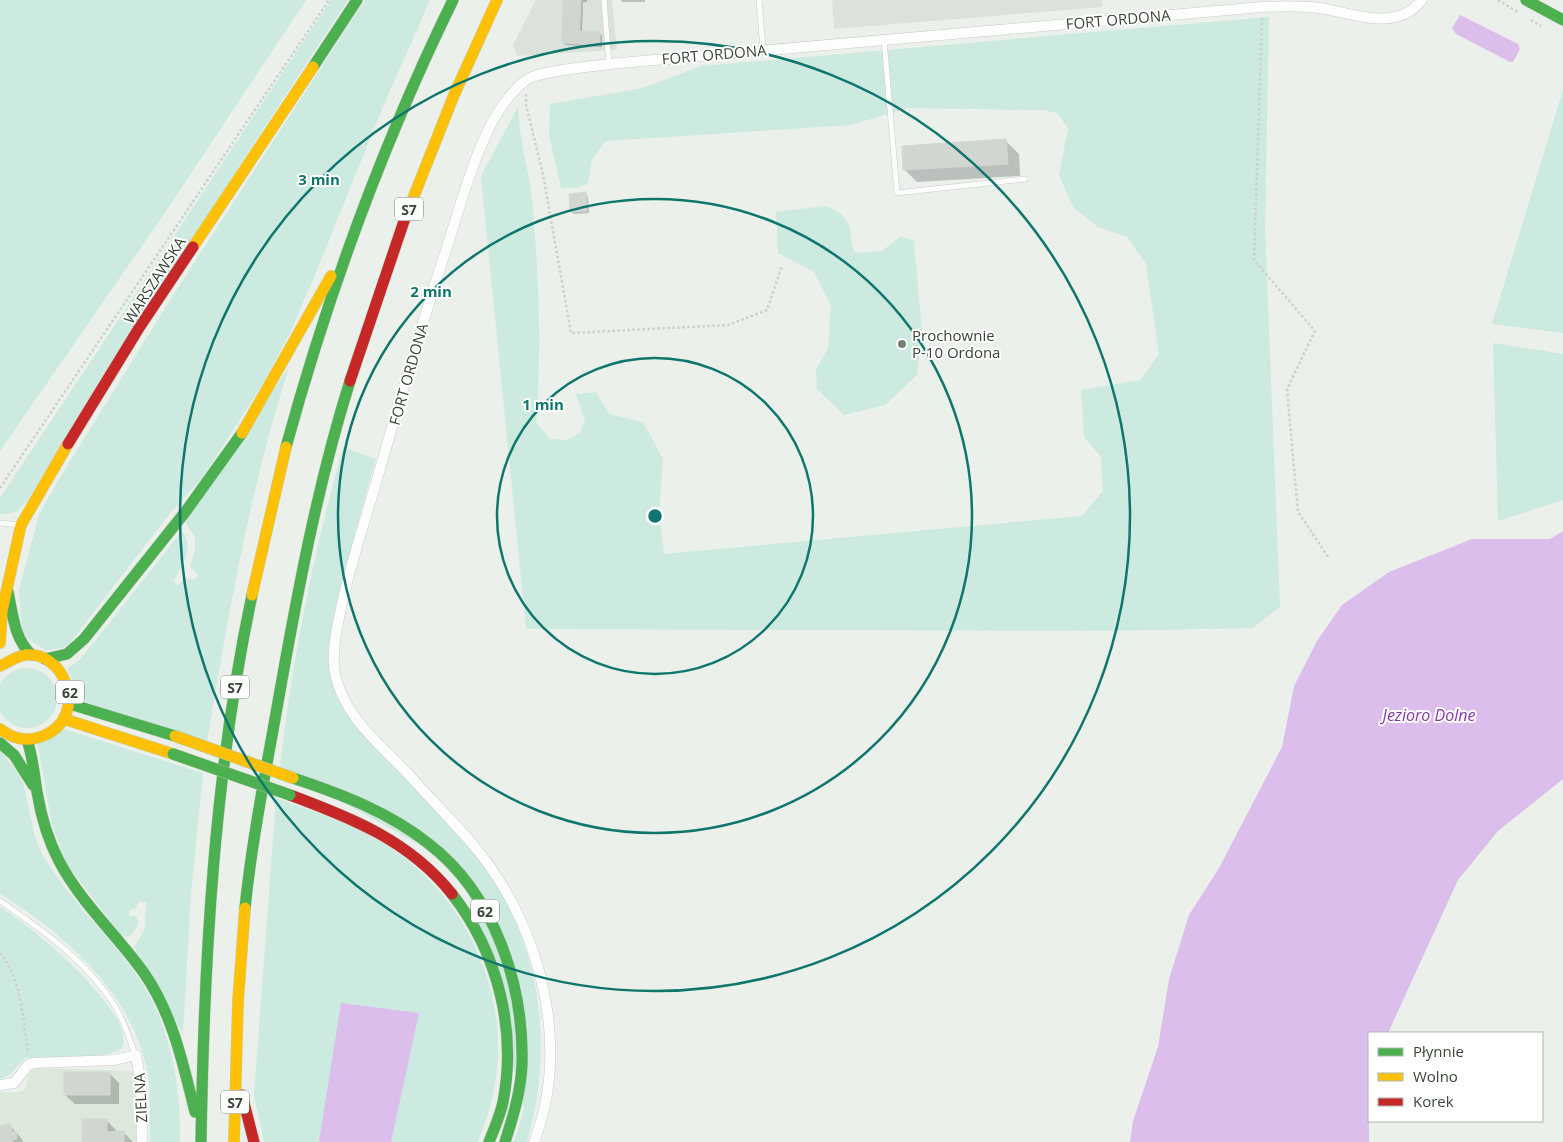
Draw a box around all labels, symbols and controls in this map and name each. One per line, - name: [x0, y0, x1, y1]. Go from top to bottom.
- street label: FORT ORDONA: [1065, 4, 1172, 34]
- street label: FORT ORDONA: [661, 39, 768, 69]
- text: 3 min: [298, 169, 340, 189]
- road number: S7: [395, 198, 423, 220]
- street label: WARSZAWSKA: [118, 232, 190, 327]
- text: 2 min: [410, 281, 452, 301]
- street label: FORT ORDONA: [384, 320, 432, 427]
- place label: Prochownie P-10 Ordona: [912, 325, 1000, 362]
- marker: Prochownie P-10 Ordona: [896, 338, 908, 350]
- text: 1 min: [522, 394, 564, 414]
- centre of rings: [646, 507, 664, 525]
- road number: S7: [221, 676, 249, 699]
- road number: 62: [56, 680, 84, 704]
- water label: Jezioro Dolne: [1380, 704, 1475, 726]
- road number: 62: [471, 899, 499, 922]
- legend: [1368, 1032, 1543, 1122]
- text: Płynnie: [1413, 1041, 1464, 1061]
- text: Wolno: [1413, 1066, 1458, 1086]
- street label: ZIELNA: [129, 1072, 151, 1123]
- road number: S7: [221, 1090, 249, 1114]
- text: Korek: [1413, 1091, 1454, 1111]

